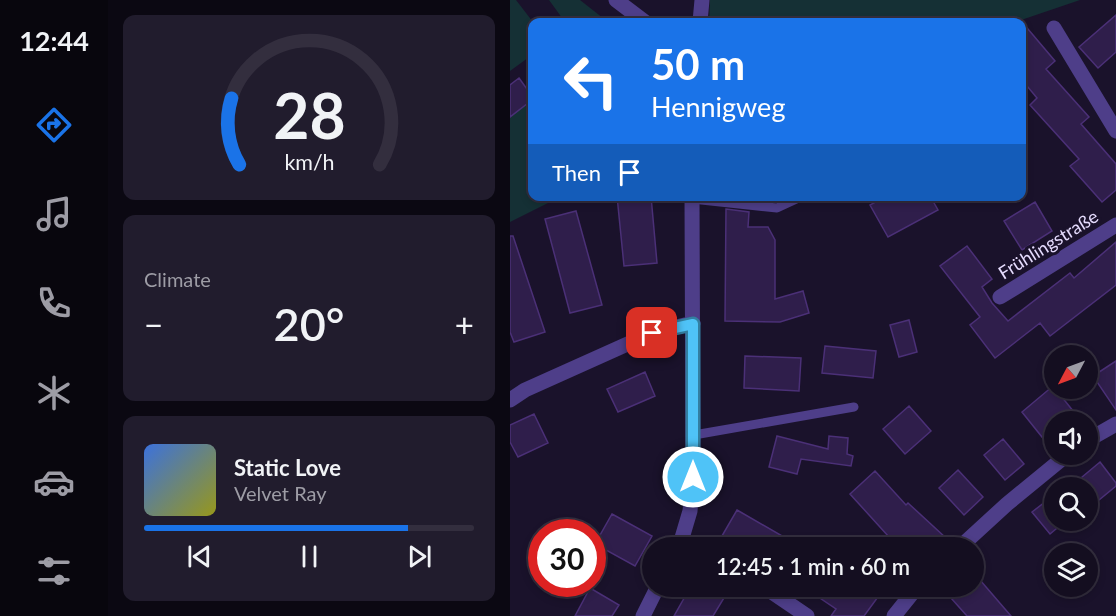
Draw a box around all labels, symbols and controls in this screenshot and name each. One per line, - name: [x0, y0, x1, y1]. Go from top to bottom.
- text: 12:44: [19, 24, 89, 57]
- text: 50 m: [651, 39, 745, 89]
- icon: left: [552, 42, 630, 120]
- text: 28: [273, 77, 345, 152]
- text: Hennigweg: [651, 90, 785, 123]
- icon: directions: [33, 104, 75, 146]
- text: km/h: [284, 149, 334, 175]
- icon: arrive: [613, 156, 646, 189]
- text: Then: [552, 159, 601, 186]
- icon: music: [33, 193, 75, 235]
- street label: Frühlingstraße: [994, 205, 1102, 283]
- text: Climate: [144, 267, 211, 291]
- icon: phone: [33, 282, 75, 324]
- text: 20°: [274, 297, 344, 351]
- text: −: [144, 304, 163, 344]
- text: +: [455, 304, 474, 344]
- pin: [626, 307, 677, 358]
- icon: arrive: [635, 316, 668, 349]
- north arrow: [1044, 345, 1098, 399]
- map controls: [1044, 345, 1098, 597]
- icon: climate: [33, 372, 75, 414]
- button: sound: [1044, 411, 1098, 465]
- position arrow: [661, 445, 725, 509]
- text: Static Love: [234, 454, 341, 481]
- icon: car: [33, 461, 75, 503]
- button: search: [1044, 477, 1098, 531]
- text: Velvet Ray: [234, 481, 327, 505]
- speed limit sign: 30: [528, 519, 606, 597]
- icon: previous: [183, 540, 216, 573]
- icon: pause: [293, 540, 326, 573]
- icon: next: [403, 540, 436, 573]
- button: layers: [1044, 543, 1098, 597]
- icon: filters: [33, 550, 75, 592]
- text: 12:45 · 1 min · 60 m: [716, 553, 910, 580]

